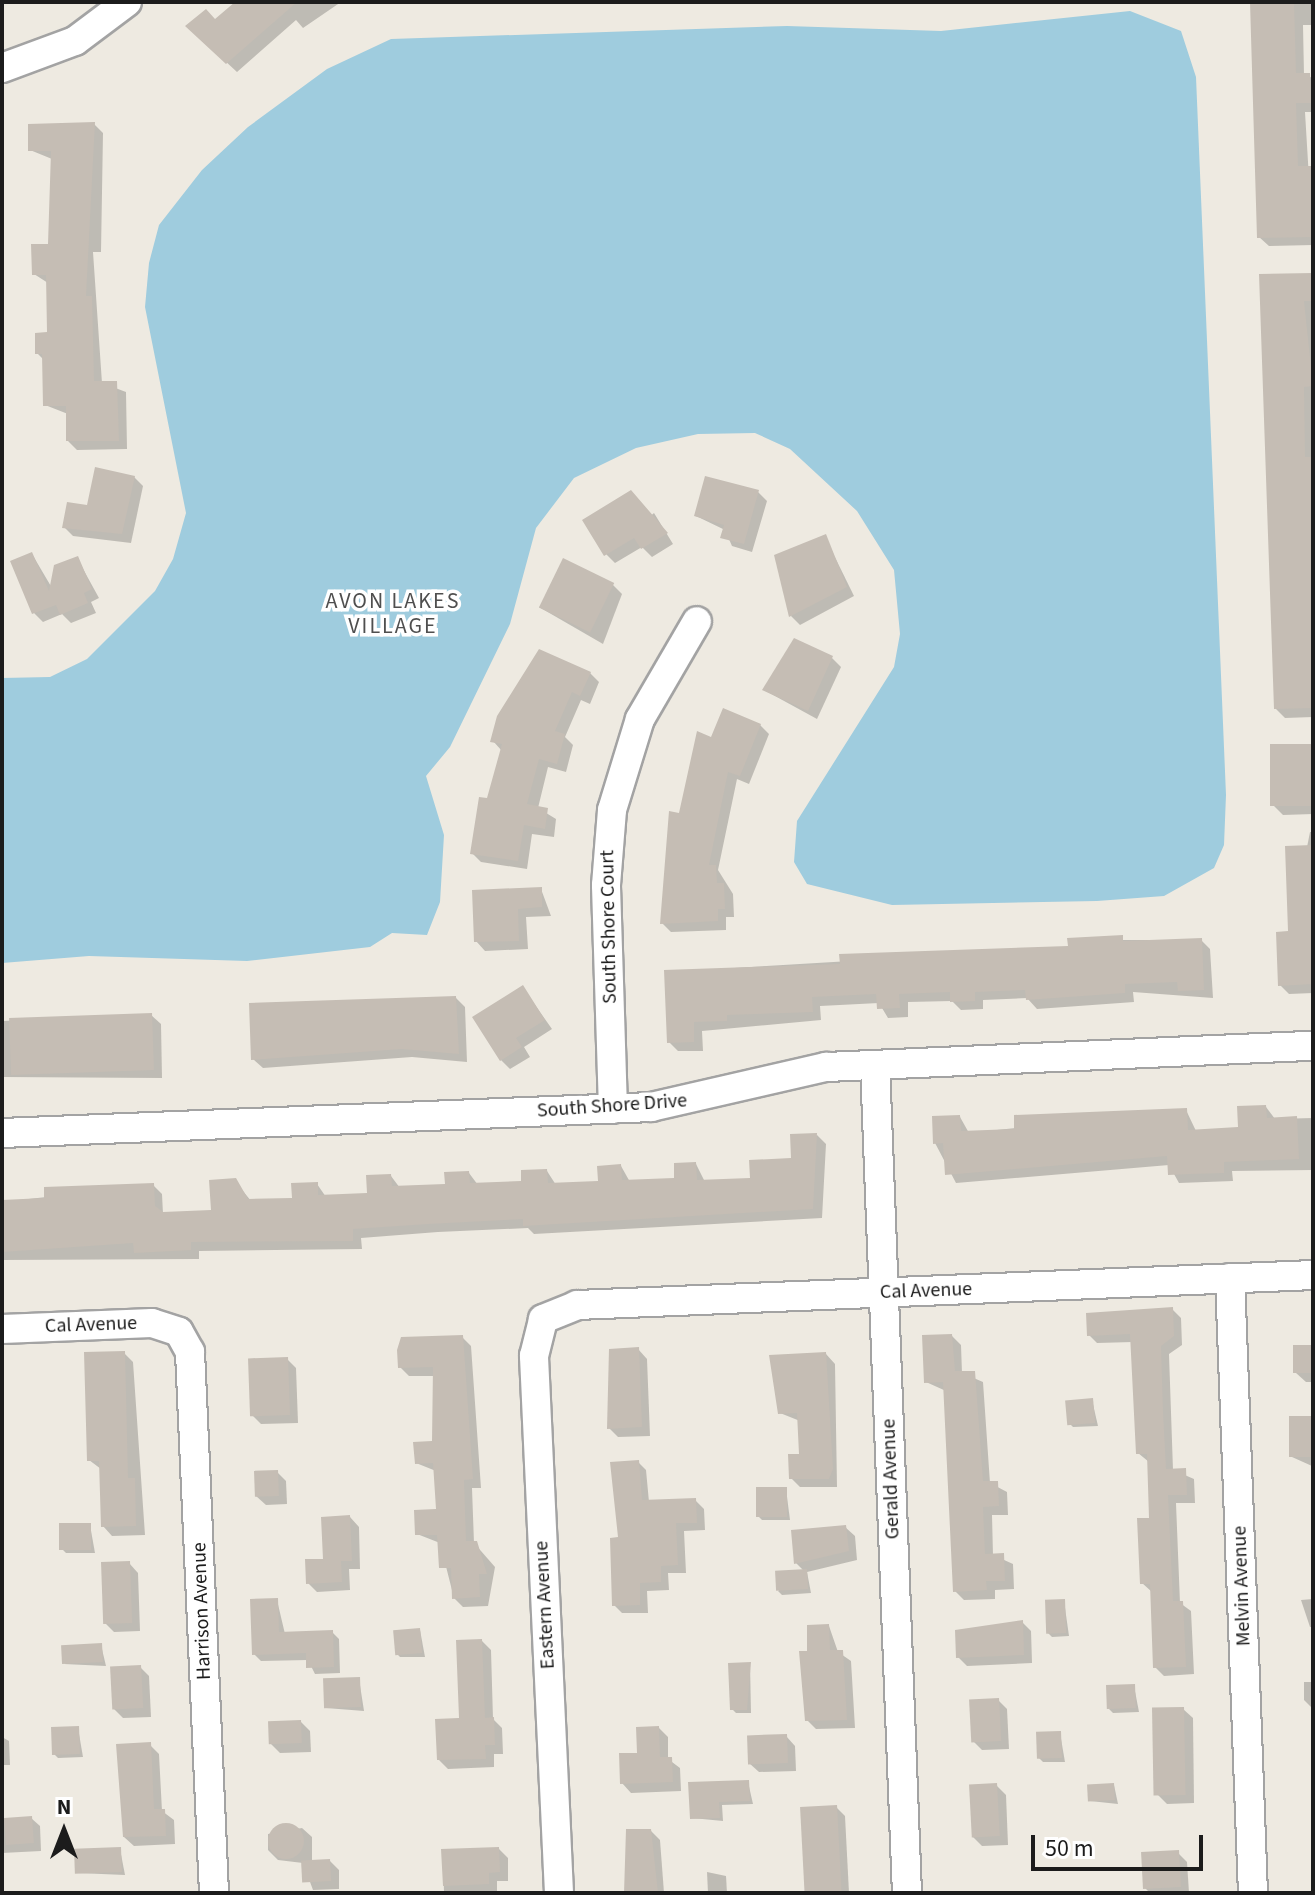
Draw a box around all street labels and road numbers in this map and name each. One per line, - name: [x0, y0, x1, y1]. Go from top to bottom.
- street label: South Shore Court: [596, 850, 622, 1004]
- street label: South Shore Drive: [536, 1089, 688, 1123]
- street label: Cal Avenue: [879, 1277, 973, 1305]
- street label: Cal Avenue: [44, 1311, 138, 1339]
- street label: Gerald Avenue: [877, 1418, 905, 1540]
- street label: Melvin Avenue: [1228, 1525, 1256, 1647]
- street label: Eastern Avenue: [530, 1540, 560, 1670]
- street label: Harrison Avenue: [188, 1542, 216, 1680]

